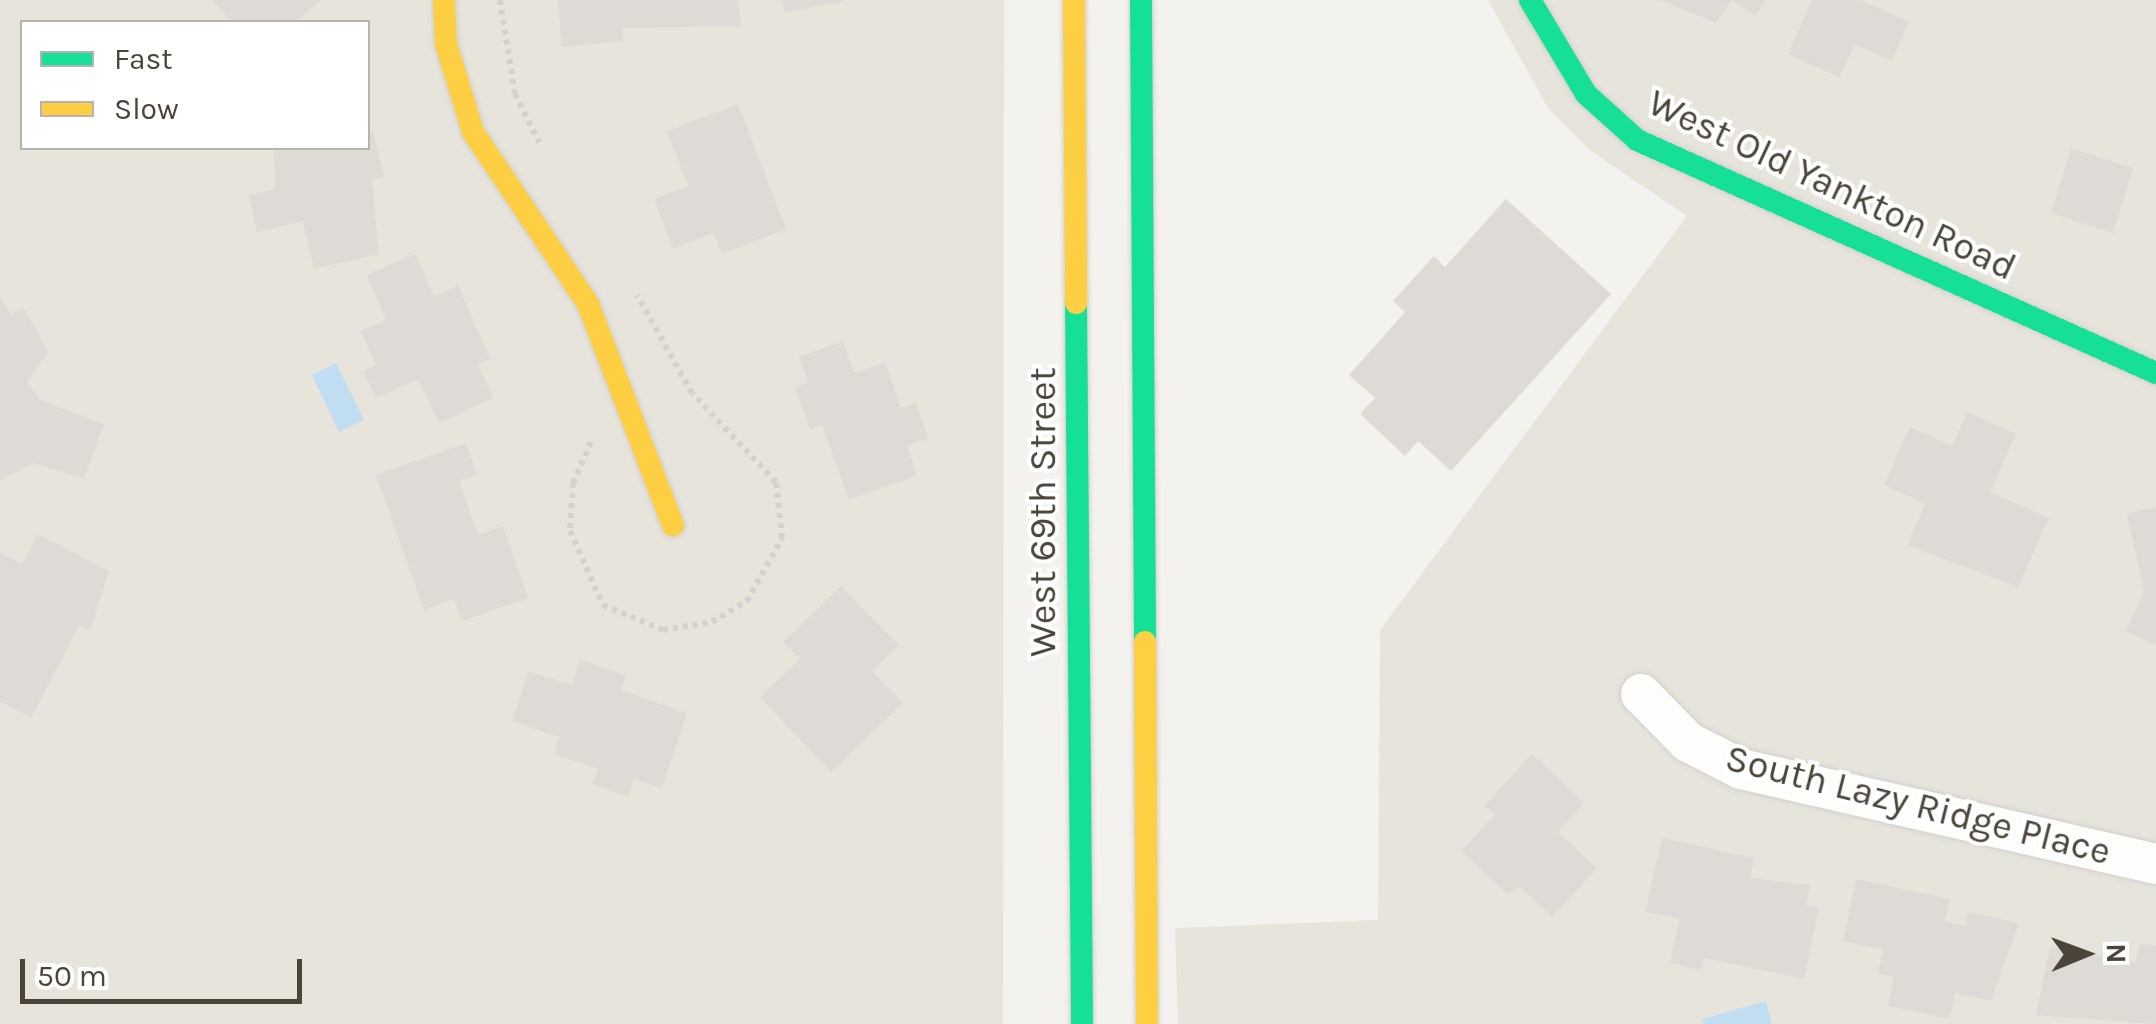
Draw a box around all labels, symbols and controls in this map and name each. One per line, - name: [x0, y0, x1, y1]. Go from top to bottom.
- legend: [20, 20, 370, 150]
- text: Fast: [114, 41, 173, 77]
- street label: West Old Yankton Road: [1641, 80, 2023, 290]
- text: Slow: [114, 91, 179, 127]
- street label: West 69th Street: [1020, 367, 1066, 657]
- street label: South Lazy Ridge Place: [1721, 735, 2115, 875]
- north arrow: [2036, 904, 2136, 1004]
- scale bar: [25, 939, 308, 1001]
- text: N: [2100, 943, 2133, 964]
- text: 50 m: [37, 958, 107, 994]

